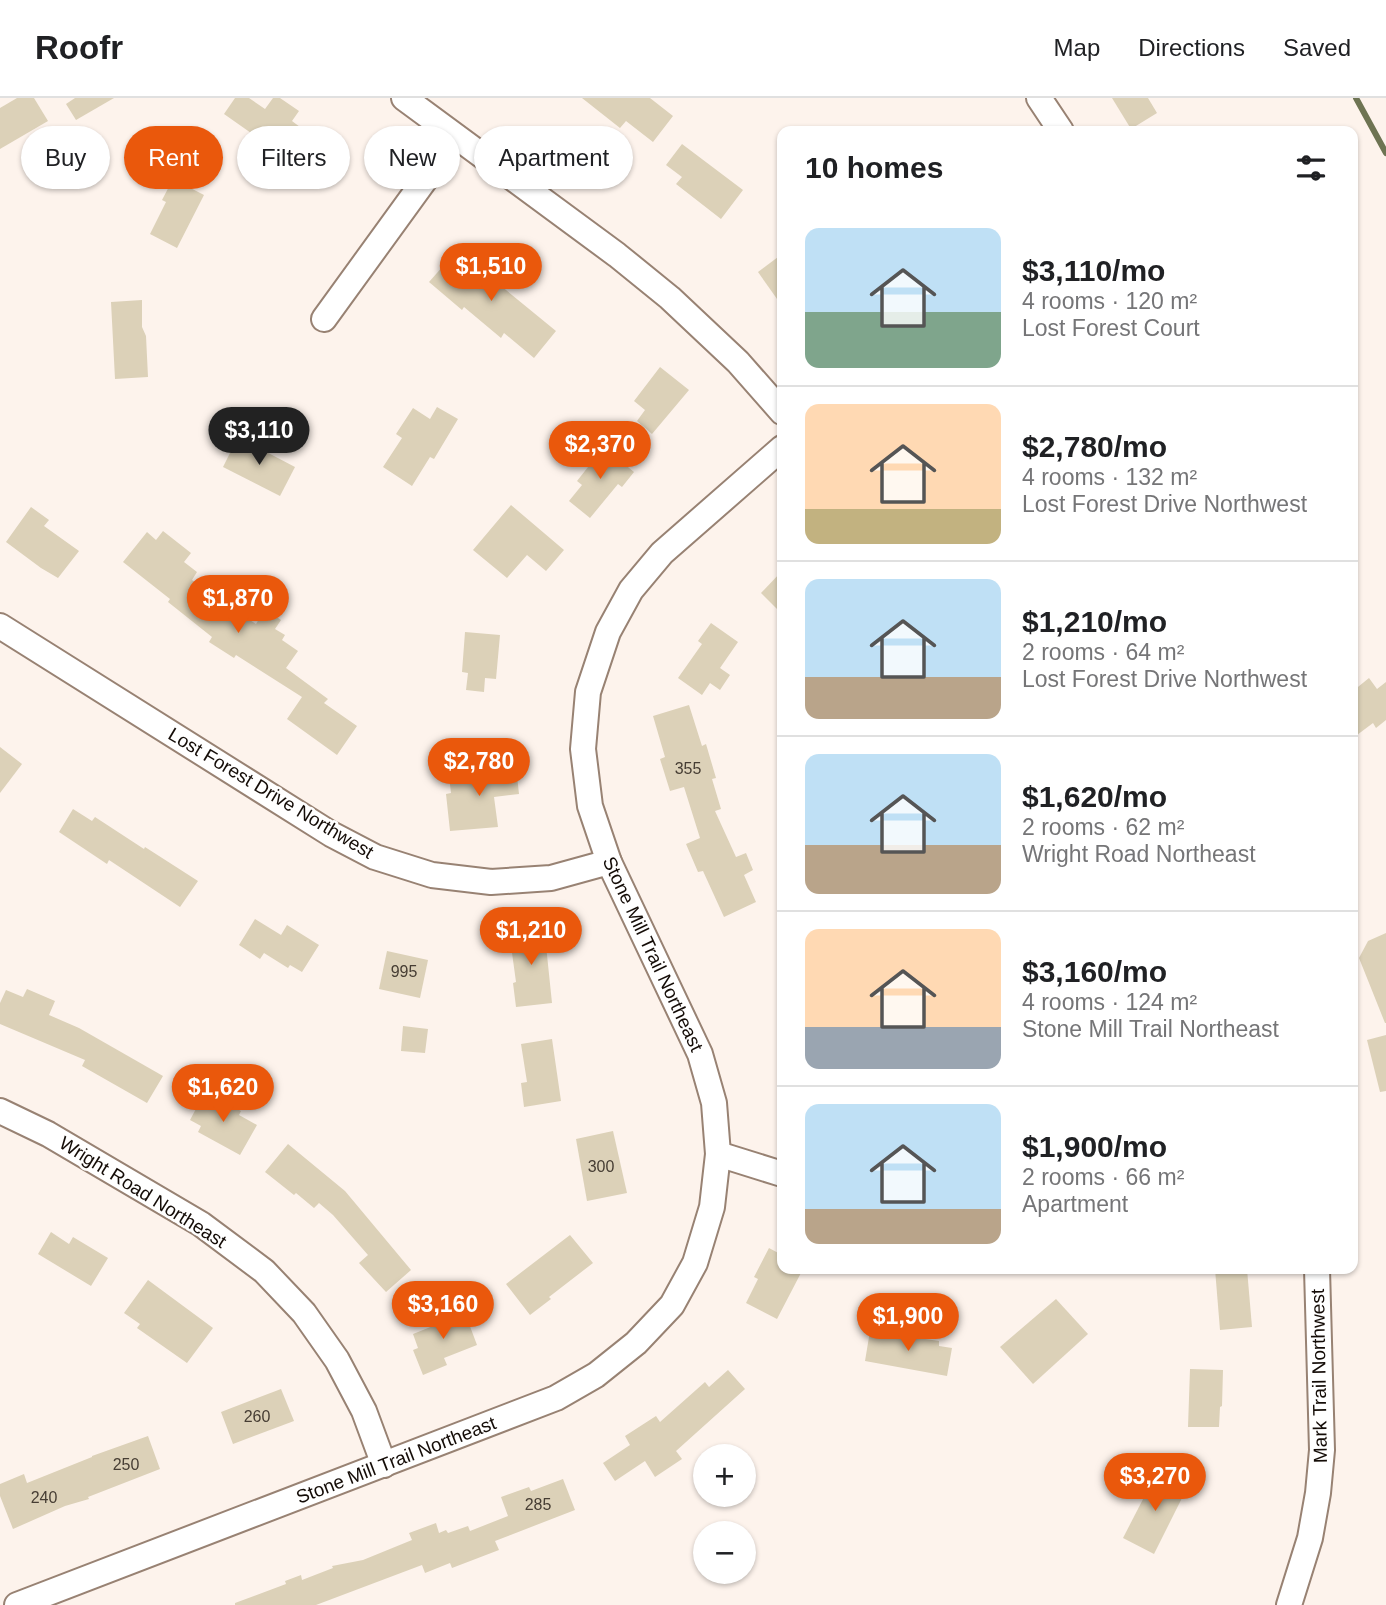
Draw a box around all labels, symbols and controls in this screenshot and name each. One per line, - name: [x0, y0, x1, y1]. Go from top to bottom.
- text: Roofr: [35, 29, 123, 66]
- text: Map: [1054, 34, 1100, 61]
- text: Directions: [1138, 34, 1245, 61]
- text: Saved: [1283, 34, 1351, 61]
- chip: Buy: [21, 126, 110, 189]
- chip: Rent: [124, 126, 223, 189]
- chip: Filters: [237, 126, 350, 189]
- chip: New: [364, 126, 460, 189]
- chip: Apartment: [474, 126, 633, 189]
- icon: filters: [1292, 149, 1330, 187]
- text: 10 homes: [805, 151, 943, 184]
- pin: $1,510: [434, 244, 548, 303]
- text: $1,510: [456, 253, 526, 279]
- text: $3,110/mo: [1022, 254, 1165, 287]
- icon: home: [861, 256, 945, 340]
- text: 4 rooms · 120 m²: [1022, 288, 1197, 314]
- text: Lost Forest Court: [1022, 315, 1200, 341]
- pin: $3,110: [202, 408, 316, 467]
- text: $3,110: [224, 417, 294, 443]
- pin: $2,370: [543, 422, 657, 481]
- text: $2,780/mo: [1022, 430, 1167, 463]
- text: $2,370: [565, 431, 635, 457]
- icon: home: [861, 432, 945, 516]
- text: 4 rooms · 132 m²: [1022, 464, 1197, 490]
- text: Lost Forest Drive Northwest: [1022, 491, 1307, 517]
- pin: $1,870: [181, 575, 295, 635]
- text: $1,870: [203, 585, 273, 611]
- text: $1,210/mo: [1022, 605, 1167, 638]
- icon: home: [861, 607, 945, 691]
- text: 2 rooms · 64 m²: [1022, 639, 1184, 665]
- text: Lost Forest Drive Northwest: [1022, 666, 1307, 692]
- street label: Lost Forest Drive Northwest: [165, 723, 378, 863]
- pin: $2,780: [422, 738, 536, 798]
- text: $2,780: [444, 748, 514, 774]
- house number: 355: [675, 760, 701, 777]
- text: $1,620/mo: [1022, 780, 1167, 813]
- icon: home: [861, 782, 945, 866]
- text: 2 rooms · 62 m²: [1022, 814, 1184, 840]
- text: Wright Road Northeast: [1022, 841, 1256, 867]
- street label: Stone Mill Trail Northeast: [599, 853, 708, 1055]
- pin: $1,210: [474, 908, 588, 967]
- text: $1,210: [496, 917, 566, 943]
- text: $3,160/mo: [1022, 955, 1167, 988]
- icon: home: [861, 957, 945, 1041]
- house number: 995: [391, 963, 417, 980]
- text: 4 rooms · 124 m²: [1022, 989, 1197, 1015]
- text: Stone Mill Trail Northeast: [1022, 1016, 1279, 1042]
- pin: $1,620: [166, 1065, 280, 1124]
- text: $1,620: [188, 1074, 258, 1100]
- text: $1,900/mo: [1022, 1130, 1167, 1163]
- street label: Wright Road Northeast: [56, 1132, 231, 1252]
- icon: home: [861, 1132, 945, 1216]
- house number: 300: [588, 1158, 614, 1175]
- text: 2 rooms · 66 m²: [1022, 1164, 1184, 1190]
- text: Apartment: [1022, 1191, 1128, 1217]
- pin: $3,160: [386, 1282, 500, 1341]
- street label: Mark Trail Northwest: [1307, 1288, 1331, 1463]
- text: $3,160: [408, 1291, 478, 1317]
- pin: $1,900: [851, 1294, 965, 1353]
- text: $1,900: [873, 1303, 943, 1329]
- house number: 260: [244, 1408, 270, 1425]
- street label: Stone Mill Trail Northeast: [293, 1412, 500, 1508]
- map controls: [693, 1444, 756, 1584]
- button: +: [693, 1444, 756, 1507]
- pin: $3,270: [1098, 1454, 1212, 1513]
- house number: 250: [113, 1456, 139, 1473]
- text: $3,270: [1120, 1463, 1190, 1489]
- house number: 240: [31, 1489, 57, 1506]
- house number: 285: [525, 1496, 551, 1513]
- button: −: [693, 1521, 756, 1584]

